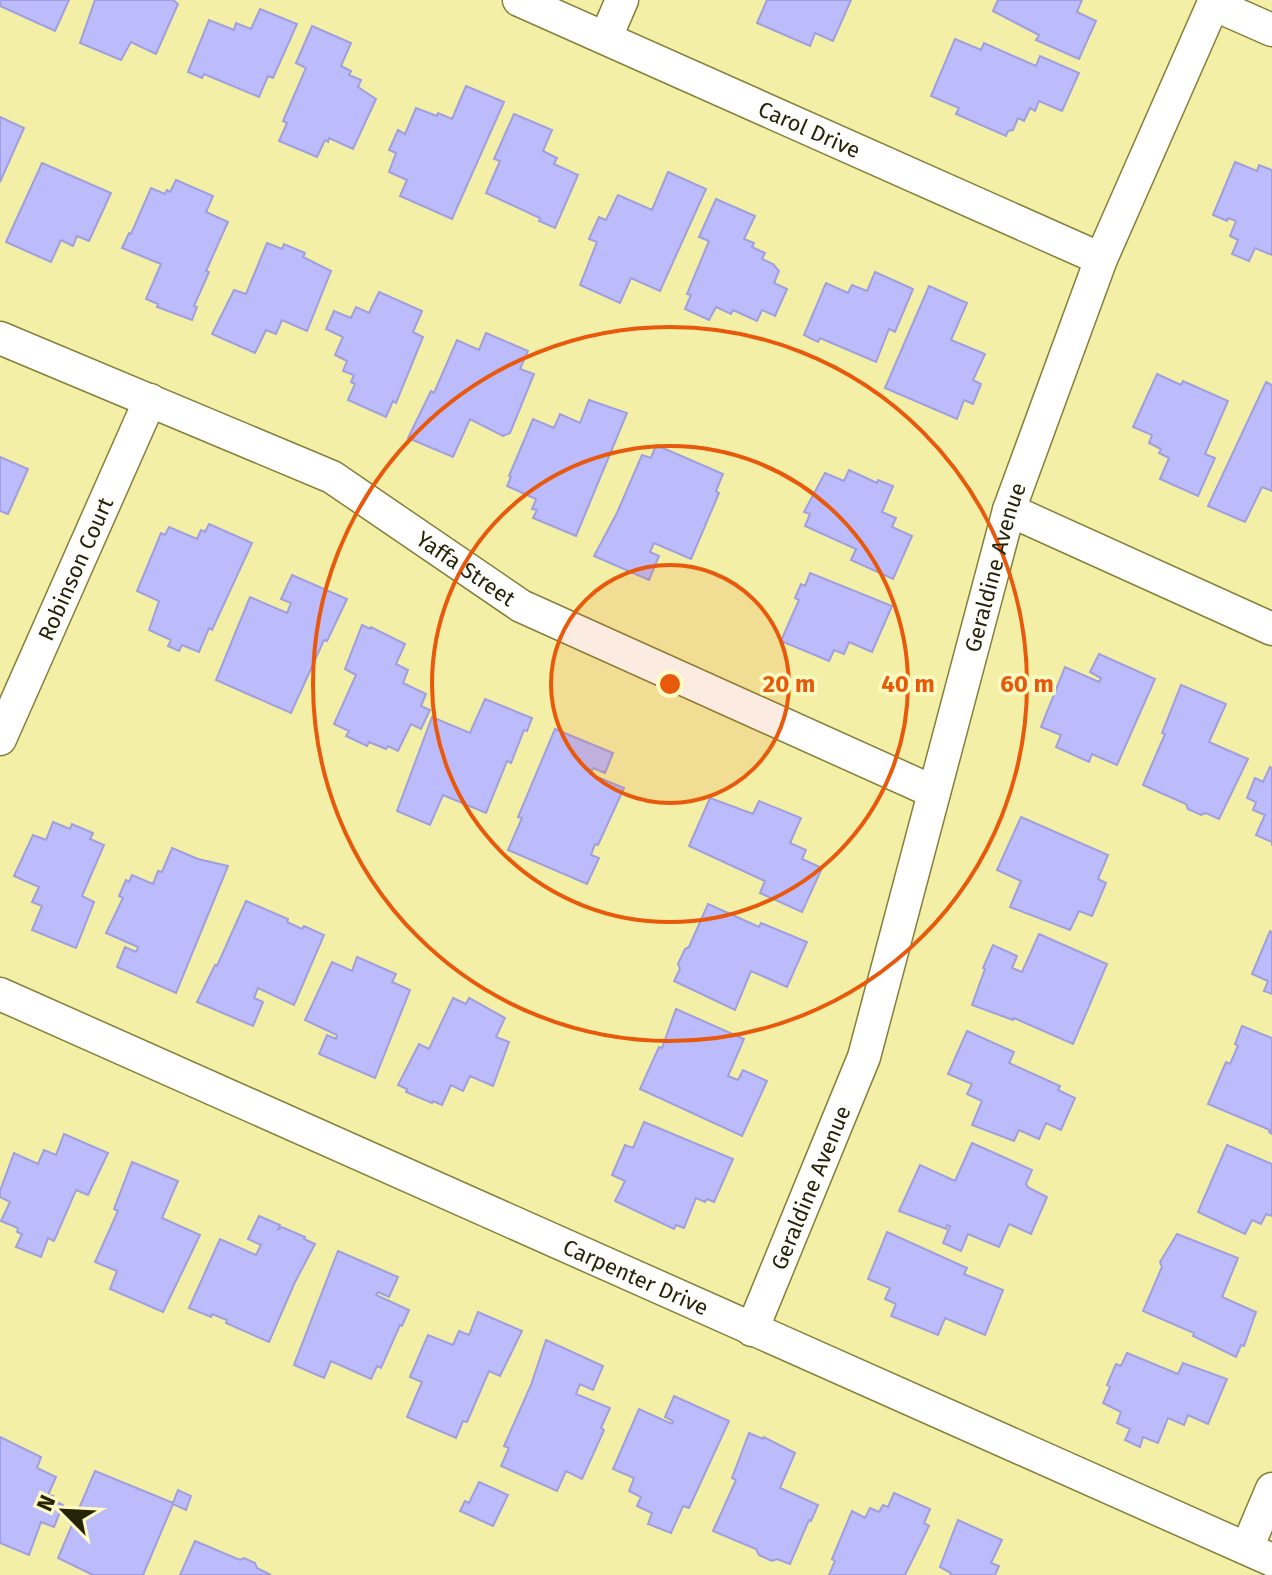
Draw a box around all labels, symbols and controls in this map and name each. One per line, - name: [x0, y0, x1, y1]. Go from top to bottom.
- street label: Carol Drive: [754, 95, 864, 164]
- street label: Geraldine Avenue: [959, 479, 1032, 655]
- street label: Robinson Court: [32, 493, 119, 645]
- street label: Yaffa Street: [411, 525, 520, 612]
- centre of rings: [656, 670, 684, 698]
- text: 20 m: [763, 670, 815, 698]
- text: 40 m: [881, 670, 935, 698]
- text: 60 m: [1000, 670, 1054, 698]
- street label: Geraldine Avenue: [765, 1102, 857, 1274]
- street label: Carpenter Drive: [559, 1233, 713, 1321]
- north arrow: [24, 1471, 104, 1551]
- text: N: [31, 1491, 61, 1515]

